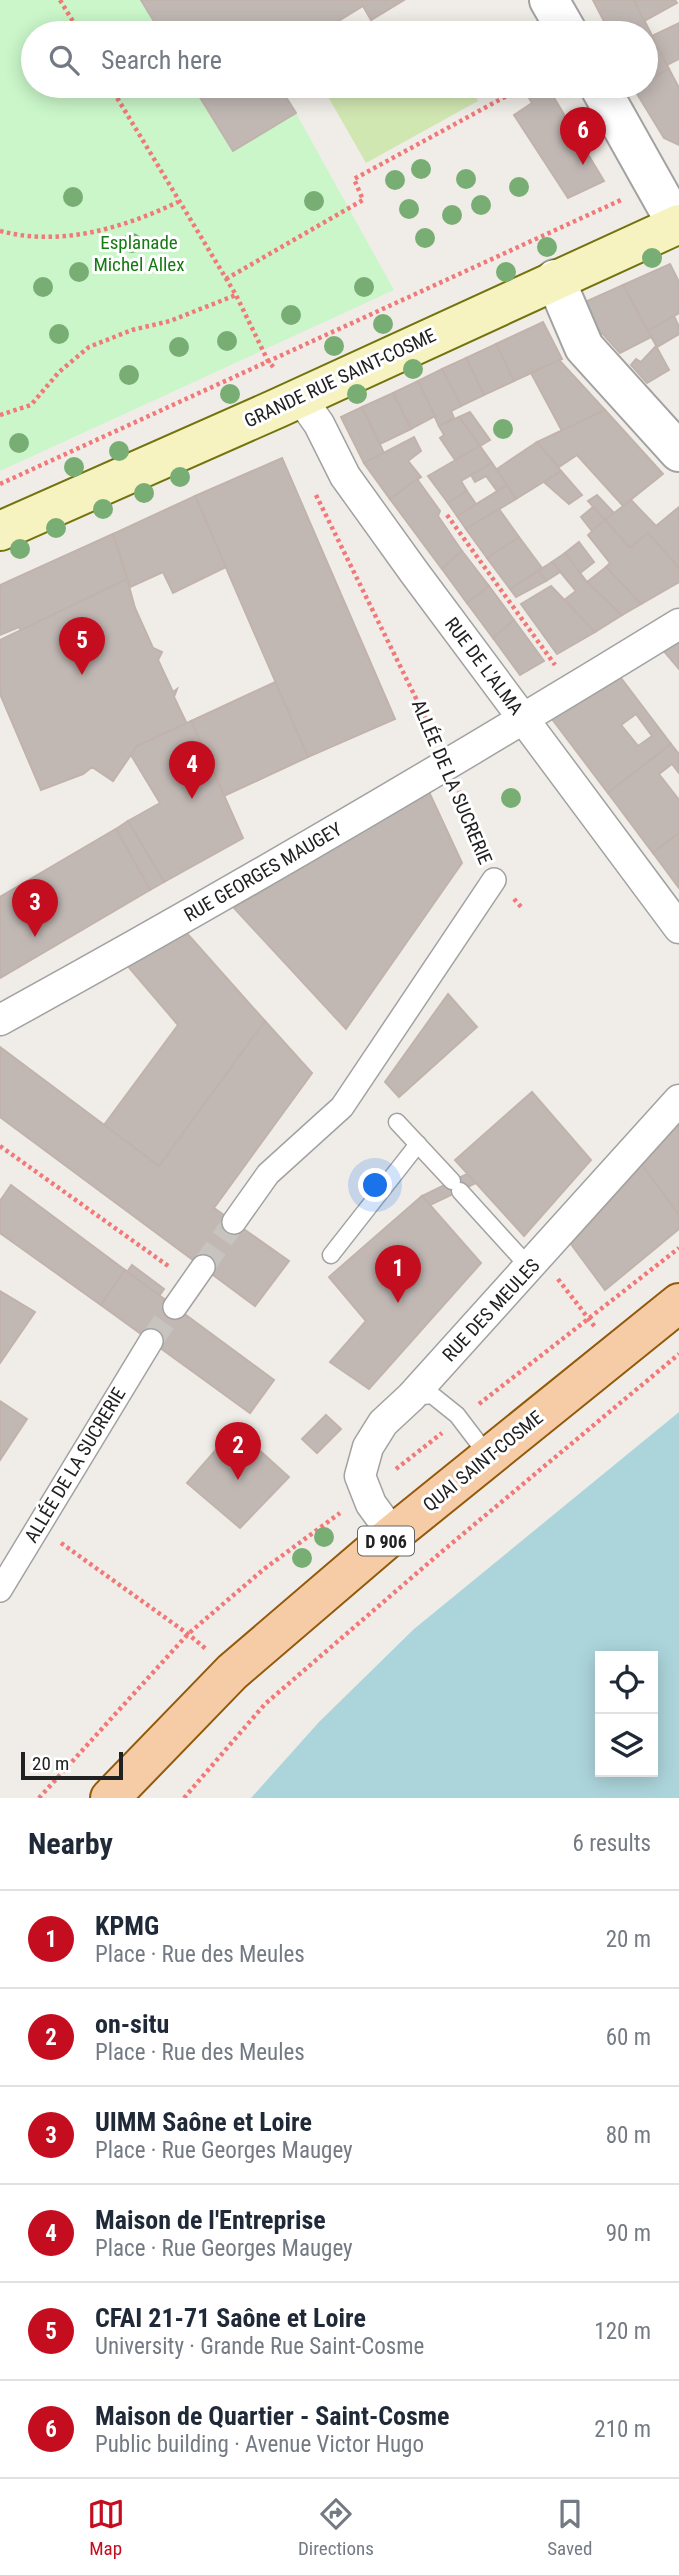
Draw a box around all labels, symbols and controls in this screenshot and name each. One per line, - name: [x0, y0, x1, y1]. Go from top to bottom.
- search box: [21, 21, 658, 98]
- icon: search: [45, 41, 83, 79]
- text: Search here: [101, 45, 222, 75]
- pin: 6: [560, 107, 606, 165]
- park label: Esplanade Michel Allex: [93, 231, 185, 276]
- street label: GRANDE RUE SAINT-COSME: [241, 323, 439, 433]
- street label: RUE DE L'ALMA: [440, 613, 528, 719]
- pin: 5: [59, 617, 105, 675]
- street label: ALLÉE DE LA SUCRERIE: [407, 696, 497, 868]
- pin: 4: [169, 741, 215, 799]
- street label: RUE GEORGES MAUGEY: [180, 817, 346, 927]
- pin: 3: [12, 879, 58, 937]
- your location: [358, 1168, 392, 1202]
- pin: 1: [375, 1245, 421, 1303]
- street label: RUE DES MEULES: [438, 1254, 544, 1366]
- street label: ALLÉE DE LA SUCRERIE: [20, 1383, 130, 1547]
- street label: QUAI SAINT-COSME: [419, 1406, 547, 1516]
- pin: 2: [215, 1422, 261, 1480]
- road number: D 906: [358, 1526, 414, 1556]
- map controls: [595, 1651, 658, 1777]
- button: locate: [595, 1651, 658, 1714]
- button: layers: [595, 1714, 658, 1777]
- scale bar: [21, 1749, 122, 1781]
- text: 20 m: [32, 1752, 69, 1775]
- text: Nearby: [28, 1826, 113, 1861]
- text: 6 results: [573, 1830, 651, 1857]
- text: KPMG: [95, 1911, 159, 1941]
- text: 1: [45, 1926, 57, 1953]
- text: 20 m: [606, 1926, 651, 1953]
- text: Place · Rue des Meules: [95, 1941, 305, 1968]
- text: on-situ: [95, 2009, 169, 2039]
- text: 2: [45, 2024, 57, 2051]
- text: 60 m: [606, 2024, 651, 2051]
- text: Place · Rue des Meules: [95, 2039, 305, 2066]
- text: UIMM Saône et Loire: [95, 2107, 312, 2137]
- text: 3: [45, 2122, 57, 2149]
- text: 80 m: [606, 2122, 651, 2149]
- text: Place · Rue Georges Maugey: [95, 2137, 353, 2164]
- text: Maison de l'Entreprise: [95, 2205, 326, 2235]
- text: 4: [45, 2220, 57, 2247]
- text: 90 m: [606, 2220, 651, 2247]
- text: Place · Rue Georges Maugey: [95, 2235, 353, 2262]
- text: CFAI 21-71 Saône et Loire: [95, 2303, 366, 2333]
- text: 5: [45, 2318, 57, 2345]
- text: 120 m: [594, 2318, 651, 2345]
- text: University · Grande Rue Saint-Cosme: [95, 2333, 424, 2360]
- text: Maison de Quartier - Saint-Cosme: [95, 2401, 450, 2431]
- text: 6: [45, 2416, 57, 2443]
- text: 210 m: [594, 2416, 651, 2443]
- text: Public building · Avenue Victor Hugo: [95, 2431, 424, 2458]
- tab: Map: [87, 2495, 125, 2560]
- tab: Directions: [298, 2495, 374, 2560]
- tab: Saved: [547, 2495, 592, 2560]

